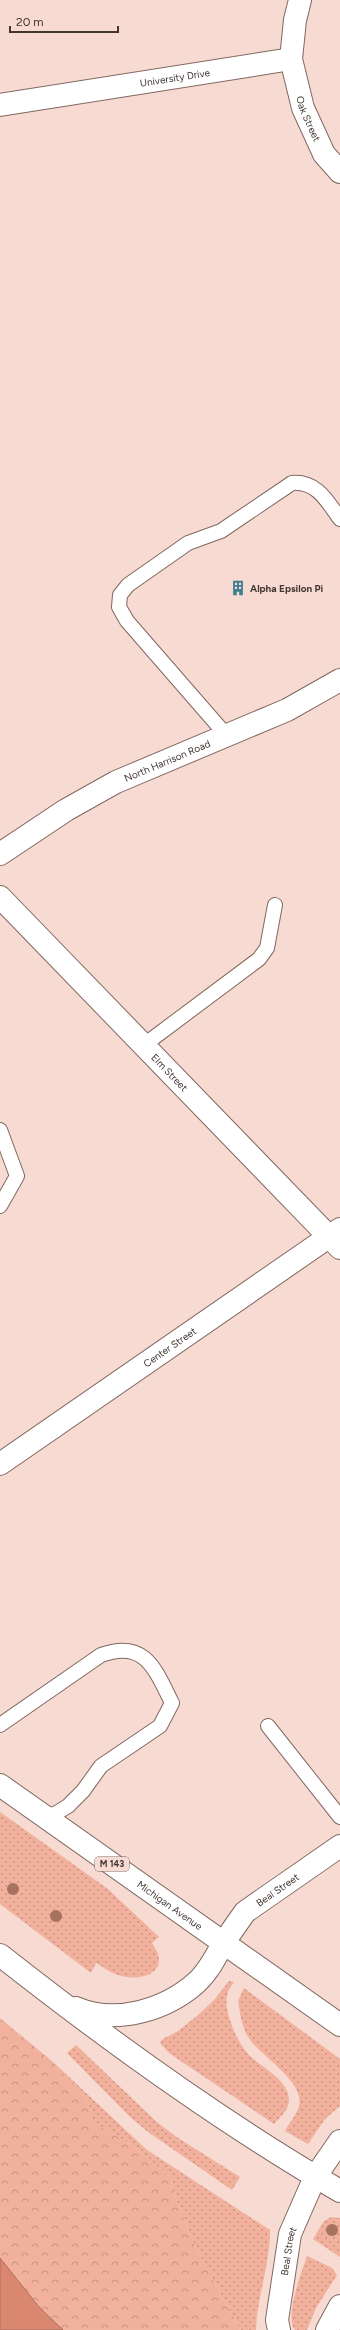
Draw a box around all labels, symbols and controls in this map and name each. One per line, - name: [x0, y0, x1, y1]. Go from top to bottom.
- scale bar: [10, 8, 118, 34]
- text: 20 m: [16, 15, 44, 29]
- street label: University Drive: [139, 66, 211, 90]
- street label: Oak Street: [293, 95, 323, 144]
- building icon: Alpha Epsilon Pi: [229, 579, 247, 597]
- place label: Alpha Epsilon Pi: [250, 582, 324, 595]
- street label: North Harrison Road: [122, 737, 212, 785]
- street label: Elm Street: [148, 1051, 191, 1094]
- street label: Center Street: [141, 1324, 199, 1370]
- road number: M 143: [95, 1857, 129, 1871]
- street label: Beal Street: [254, 1870, 302, 1909]
- street label: Michigan Avenue: [134, 1878, 205, 1933]
- street label: Beal Street: [278, 2224, 300, 2276]

